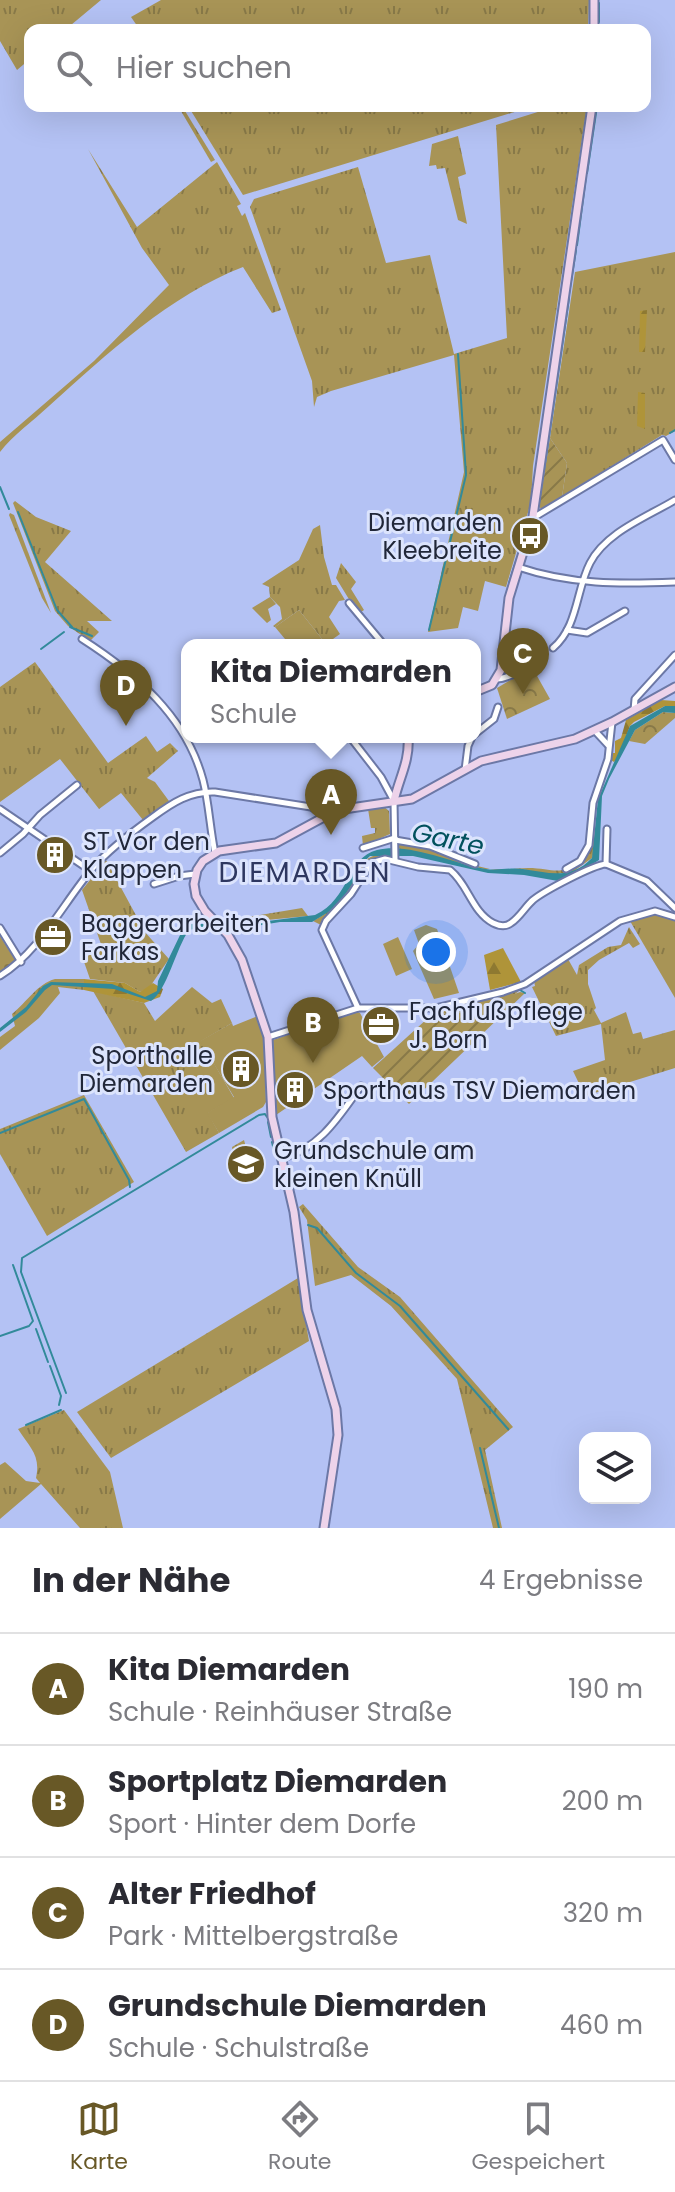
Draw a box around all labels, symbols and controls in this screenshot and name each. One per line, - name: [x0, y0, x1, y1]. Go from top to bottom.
- search box: [24, 24, 651, 112]
- icon: search: [52, 46, 96, 90]
- text: Hier suchen: [116, 46, 292, 89]
- place label: Diemarden Kleebreite: [368, 506, 502, 567]
- bus stop icon: Diemarden Kleebreite: [509, 515, 551, 557]
- pin: C: [497, 628, 549, 694]
- popup: [181, 639, 481, 743]
- text: Kita Diemarden: [210, 650, 452, 693]
- pin: D: [100, 660, 152, 726]
- text: Schule: [210, 696, 297, 732]
- pin: A: [305, 769, 357, 835]
- water label: Garte: [409, 814, 487, 864]
- place label: ST Vor den Klappen: [83, 825, 210, 886]
- building icon: ST Vor den Klappen: [34, 834, 76, 876]
- district label: DIEMARDEN: [219, 853, 391, 892]
- place label: Baggerarbeiten Farkas: [81, 907, 269, 968]
- office icon: Baggerarbeiten Farkas: [32, 916, 74, 958]
- your location: [416, 932, 456, 972]
- place label: Fachfußpflege J. Born: [409, 995, 583, 1056]
- pin: B: [287, 997, 339, 1063]
- office icon: Fachfußpflege J. Born: [360, 1004, 402, 1046]
- place label: Sporthalle Diemarden: [79, 1039, 213, 1100]
- building icon: Sporthalle Diemarden: [220, 1048, 262, 1090]
- building icon: Sporthaus TSV Diemarden: [274, 1069, 316, 1111]
- place label: Sporthaus TSV Diemarden: [323, 1074, 636, 1107]
- place label: Grundschule am kleinen Knüll: [274, 1134, 475, 1195]
- school or university icon: Grundschule am kleinen Knüll: [225, 1143, 267, 1185]
- map controls: [579, 1432, 651, 1504]
- button: layers: [579, 1432, 651, 1504]
- text: In der Nähe: [32, 1556, 230, 1604]
- text: 4 Ergebnisse: [479, 1562, 643, 1598]
- text: Kita Diemarden: [108, 1648, 350, 1691]
- text: A: [48, 1671, 68, 1707]
- text: 190 m: [568, 1671, 643, 1707]
- text: Schule · Reinhäuser Straße: [108, 1694, 452, 1730]
- text: Sportplatz Diemarden: [108, 1760, 447, 1803]
- text: B: [49, 1783, 67, 1819]
- text: 200 m: [562, 1783, 643, 1819]
- text: Sport · Hinter dem Dorfe: [108, 1806, 416, 1842]
- text: Alter Friedhof: [108, 1872, 316, 1915]
- text: C: [48, 1895, 68, 1931]
- text: 320 m: [563, 1895, 643, 1931]
- text: Park · Mittelbergstraße: [108, 1918, 398, 1954]
- text: Grundschule Diemarden: [108, 1984, 487, 2027]
- text: D: [49, 2007, 67, 2043]
- text: 460 m: [560, 2007, 643, 2043]
- text: Schule · Schulstraße: [108, 2030, 369, 2066]
- tab: Karte: [70, 2097, 128, 2178]
- tab: Route: [268, 2097, 331, 2178]
- tab: Gespeichert: [471, 2097, 605, 2178]

